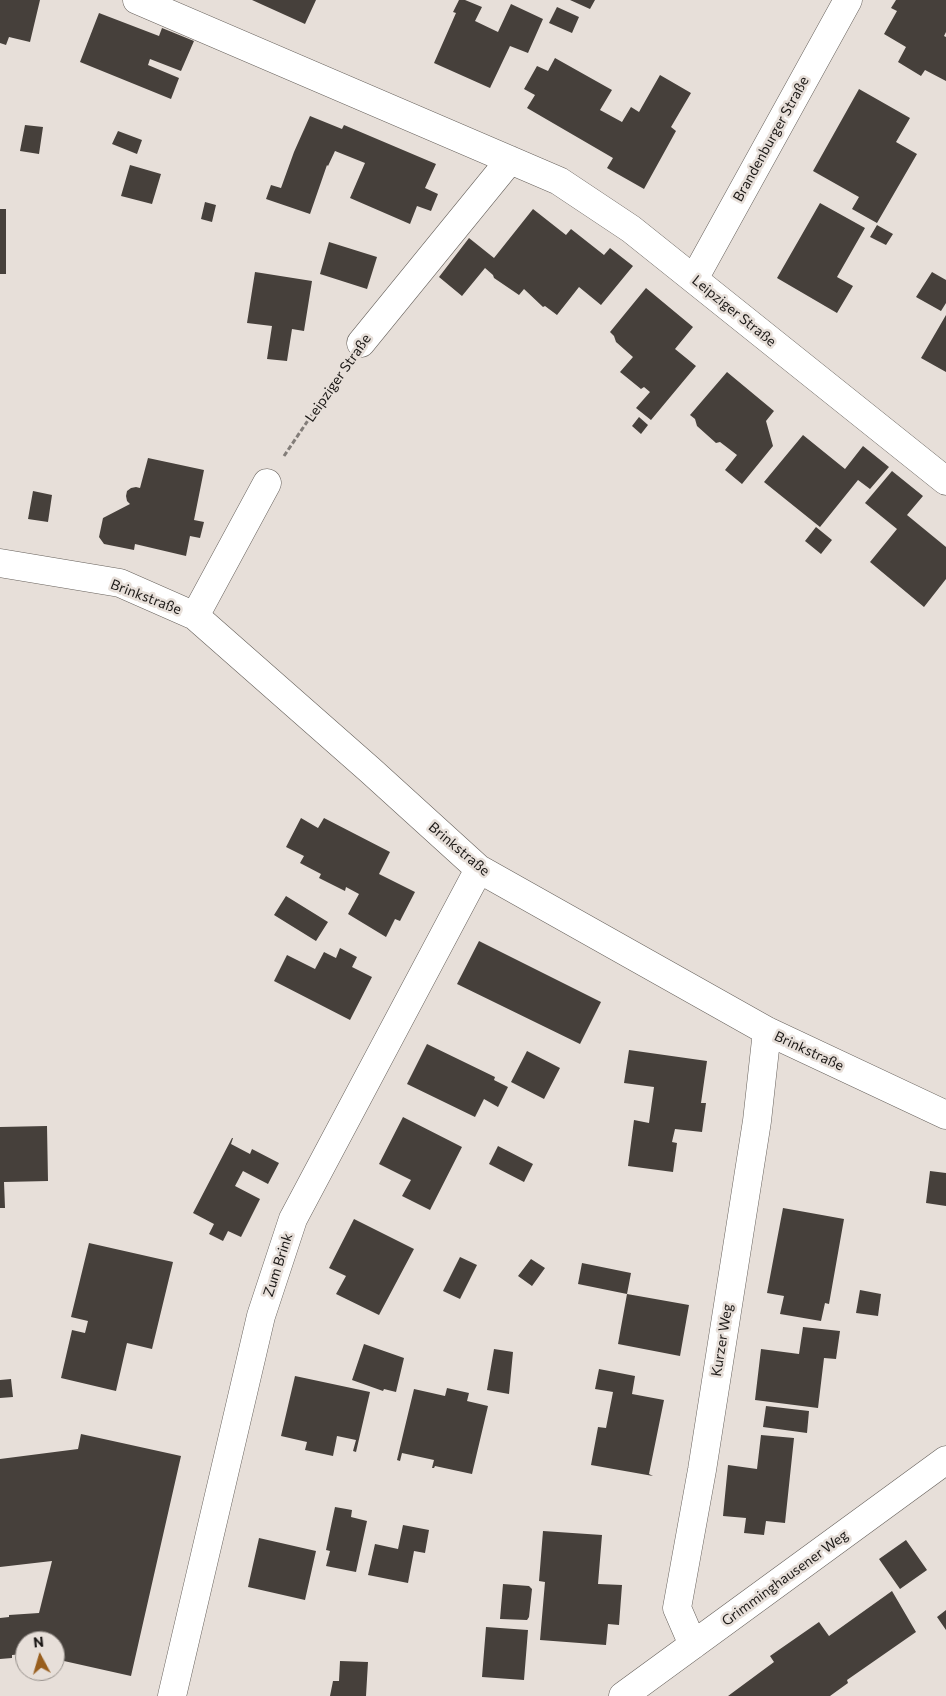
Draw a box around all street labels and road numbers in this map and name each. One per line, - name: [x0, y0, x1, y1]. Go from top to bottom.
- street label: Brandenburger Straße: [730, 73, 812, 205]
- street label: Leipziger Straße: [689, 272, 779, 350]
- street label: Leipziger Straße: [301, 331, 375, 425]
- street label: Brinkstraße: [108, 576, 184, 618]
- street label: Brinkstraße: [425, 819, 493, 879]
- street label: Brinkstraße: [772, 1028, 846, 1074]
- street label: Zum Brink: [260, 1231, 296, 1299]
- street label: Kurzer Weg: [708, 1302, 736, 1378]
- street label: Grimminghausener Weg: [719, 1527, 851, 1629]

